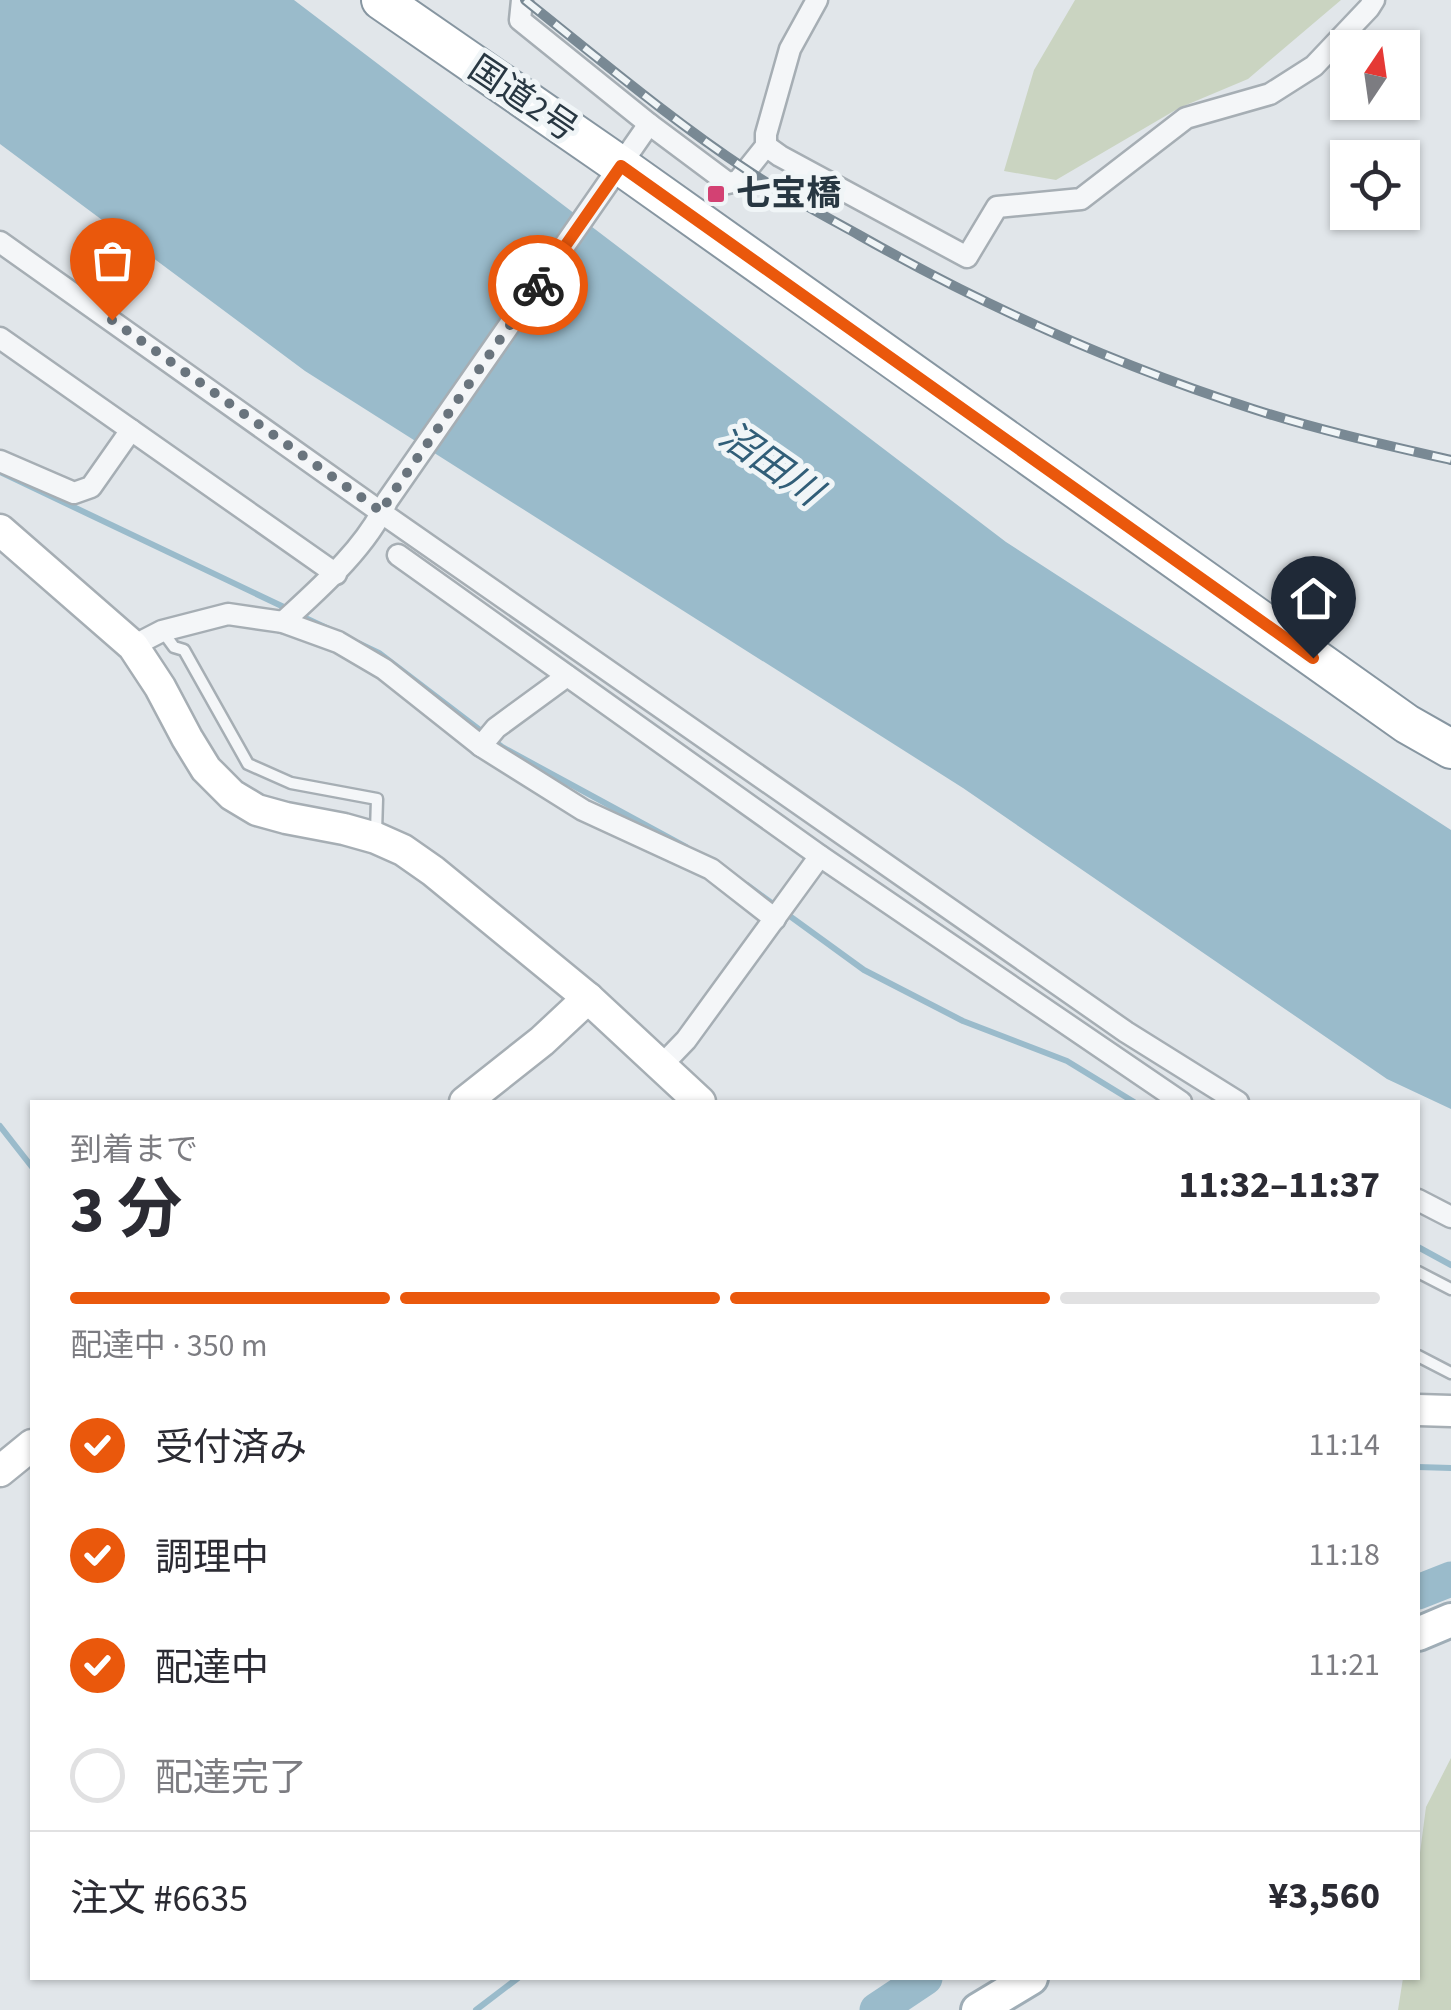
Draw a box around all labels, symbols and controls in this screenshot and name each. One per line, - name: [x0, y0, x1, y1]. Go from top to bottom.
- north arrow: [1330, 30, 1420, 120]
- map controls: [1330, 30, 1420, 230]
- street label: 国道2号: [458, 44, 588, 154]
- button: locate: [1330, 140, 1420, 230]
- place label: 七宝橋: [736, 169, 841, 219]
- marker: 七宝橋: [705, 183, 727, 205]
- pin: [70, 218, 155, 321]
- icon: bag: [85, 233, 140, 288]
- courier: [488, 235, 588, 335]
- icon: bike: [511, 258, 566, 313]
- water label: 沼田川: [708, 409, 835, 521]
- pin: [1271, 556, 1356, 659]
- icon: home: [1286, 571, 1341, 626]
- text: 到着まで: [70, 1127, 198, 1173]
- text: 11:32–11:37: [1178, 1158, 1380, 1212]
- text: 3 分: [70, 1164, 182, 1257]
- text: 配達中 · 350 m: [70, 1323, 267, 1369]
- icon: check: [70, 1418, 125, 1473]
- text: 受付済み: [155, 1421, 307, 1475]
- text: 11:14: [1308, 1422, 1380, 1468]
- icon: check: [70, 1528, 125, 1583]
- text: 調理中: [155, 1531, 269, 1585]
- text: 11:18: [1308, 1532, 1380, 1578]
- icon: check: [70, 1638, 125, 1693]
- text: 配達中: [155, 1641, 269, 1695]
- text: 11:21: [1308, 1642, 1380, 1688]
- text: 配達完了: [155, 1751, 307, 1805]
- text: ¥3,560: [1268, 1869, 1380, 1923]
- text: 注文 #6635: [70, 1872, 248, 1926]

